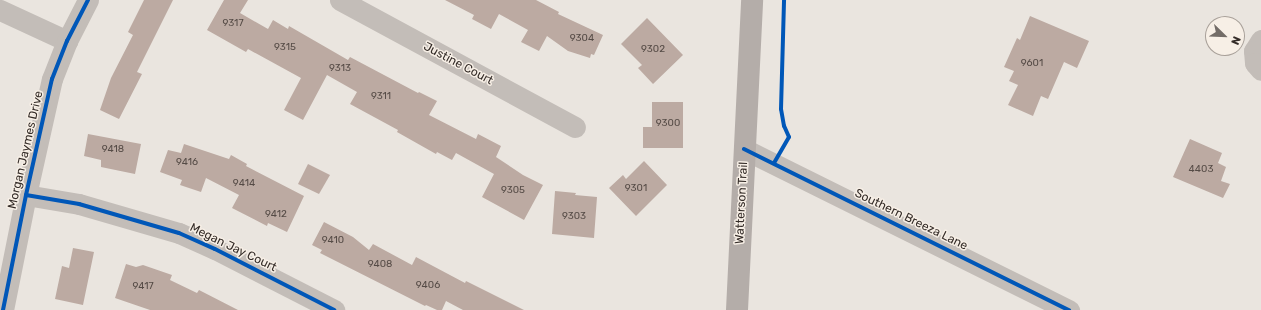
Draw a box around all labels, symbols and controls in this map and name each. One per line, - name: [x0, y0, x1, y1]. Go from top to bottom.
- north arrow: [1205, 16, 1245, 56]
- house number: 9317: [222, 18, 244, 30]
- house number: 9304: [570, 33, 594, 45]
- text: N: [1228, 34, 1243, 47]
- street label: Justine Court: [421, 40, 495, 88]
- house number: 9315: [274, 42, 296, 54]
- house number: 9302: [641, 44, 665, 56]
- house number: 9601: [1021, 58, 1043, 70]
- house number: 9313: [329, 63, 351, 75]
- street label: Morgan Jaymes Drive: [5, 90, 47, 210]
- house number: 9311: [371, 91, 391, 103]
- house number: 9300: [656, 118, 680, 130]
- house number: 9418: [102, 144, 124, 156]
- house number: 9416: [176, 157, 198, 169]
- street label: Watterson Trail: [733, 161, 751, 245]
- house number: 4403: [1189, 164, 1213, 176]
- house number: 9414: [233, 178, 255, 190]
- house number: 9301: [625, 183, 647, 195]
- house number: 9305: [501, 185, 525, 197]
- street label: Southern Breeza Lane: [852, 186, 970, 254]
- house number: 9412: [265, 209, 287, 221]
- house number: 9303: [562, 211, 586, 223]
- street label: Megan Jay Court: [187, 221, 279, 275]
- house number: 9410: [322, 235, 344, 247]
- house number: 9408: [368, 259, 392, 271]
- house number: 9406: [416, 280, 440, 292]
- house number: 9417: [132, 281, 154, 293]

